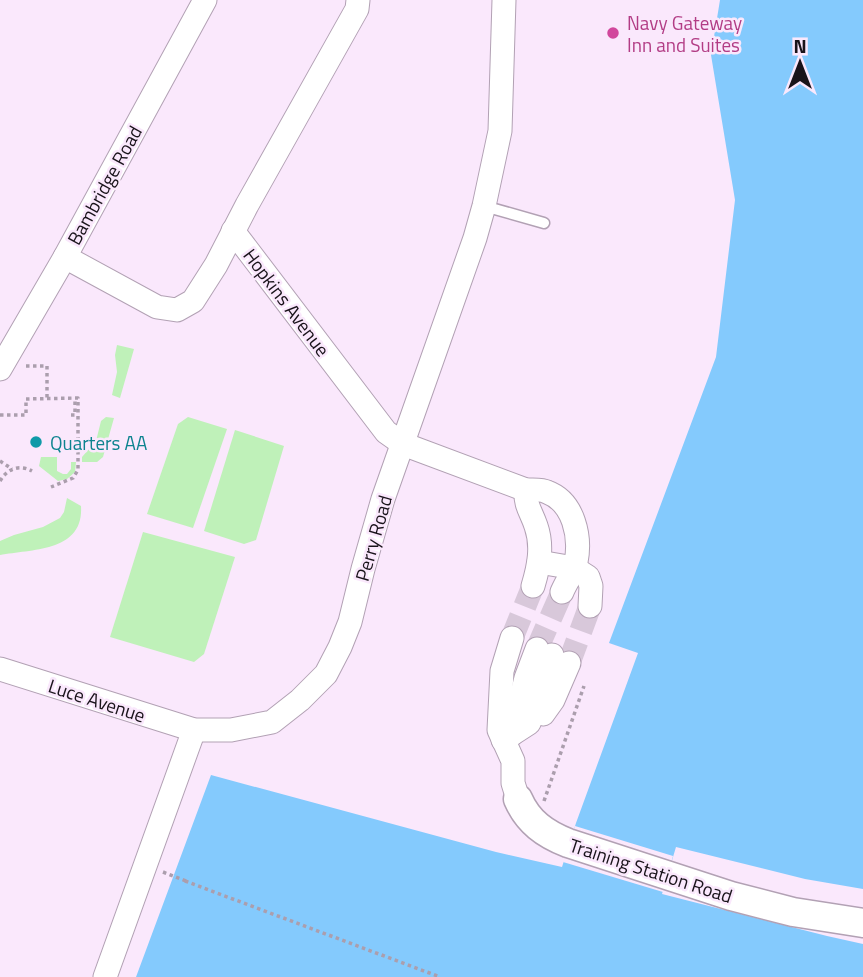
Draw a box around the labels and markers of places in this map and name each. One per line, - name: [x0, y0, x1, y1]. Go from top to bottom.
- place label: Navy Gateway Inn and Suites: [627, 8, 742, 59]
- marker: Navy Gateway Inn and Suites: [605, 25, 621, 41]
- place label: Quarters AA: [50, 428, 147, 457]
- marker: Quarters AA: [28, 434, 44, 450]

